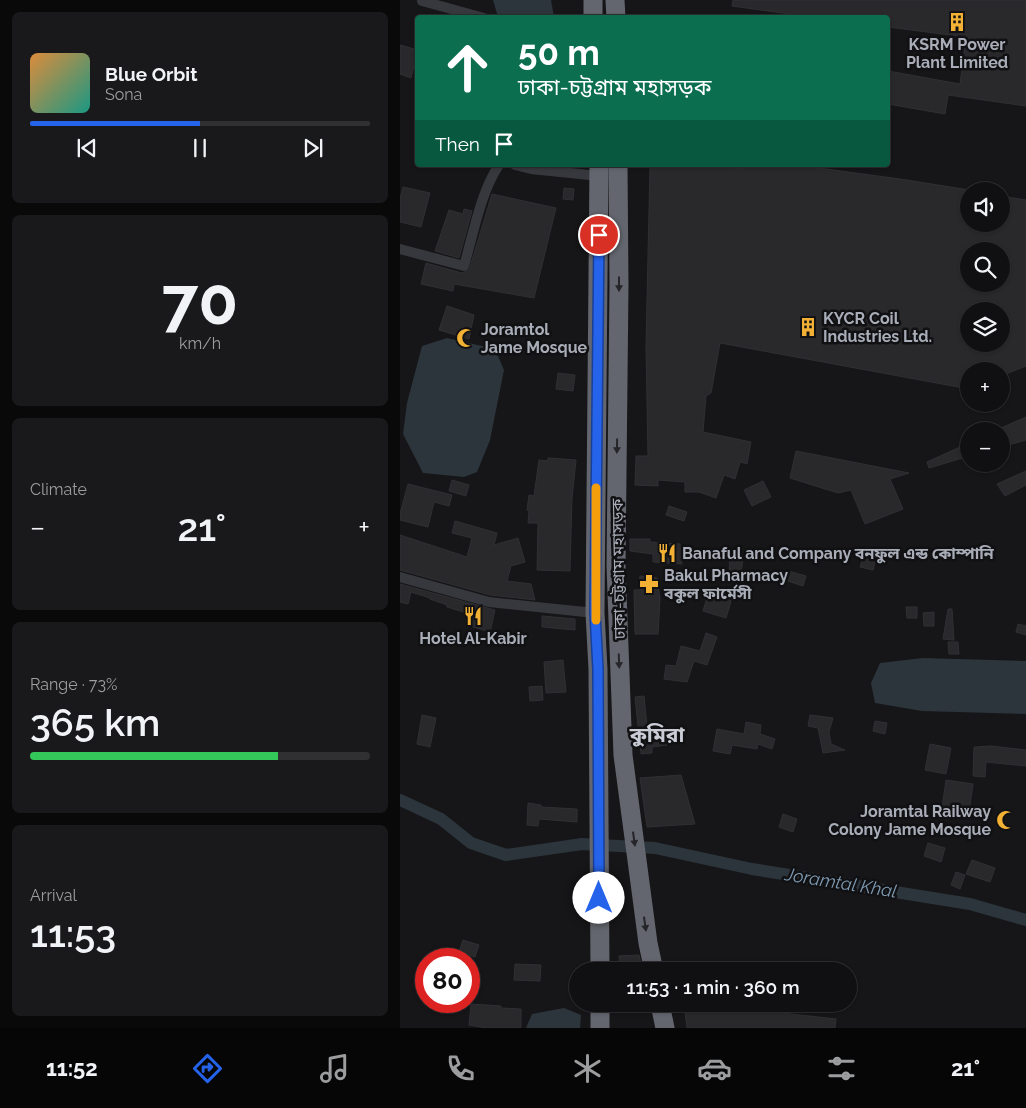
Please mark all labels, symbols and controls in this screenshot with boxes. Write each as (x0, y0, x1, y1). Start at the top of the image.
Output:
building icon: KSRM Power Plant Limited (946, 11, 968, 33)
text: 50 m (518, 32, 600, 73)
icon: ahead (435, 35, 500, 100)
place label: KSRM Power Plant Limited (906, 35, 1008, 72)
text: Blue Orbit (105, 63, 197, 85)
text: ঢাকা-চট্টগ্রাম মহাসড়ক (518, 74, 711, 100)
text: Sona (105, 85, 142, 104)
icon: arrive (490, 130, 518, 158)
text: Then (435, 133, 480, 155)
icon: previous (73, 134, 101, 162)
icon: pause (186, 134, 214, 162)
icon: next (299, 134, 327, 162)
map controls (960, 182, 1010, 472)
button: sound (960, 182, 1010, 232)
pin (578, 214, 620, 256)
icon: arrive (585, 221, 613, 249)
button: search (960, 242, 1010, 292)
text: 70 (162, 263, 238, 339)
one-way arrow (615, 276, 623, 292)
button: layers (960, 302, 1010, 352)
place label: KYCR Coil Industries Ltd. (823, 309, 932, 346)
building icon: KYCR Coil Industries Ltd. (797, 316, 819, 338)
place label: Joramtol Jame Mosque (481, 320, 588, 357)
mosque icon: Joramtol Jame Mosque (455, 327, 477, 349)
text: km/h (179, 334, 221, 353)
button: + (960, 362, 1010, 412)
button: − (960, 422, 1010, 472)
one-way arrow (613, 438, 621, 454)
text: Climate (30, 480, 87, 499)
street label: ঢাকা-চট্টগ্রাম মহাসড়ক (608, 497, 629, 640)
text: 21° (177, 505, 226, 550)
text: − (30, 511, 45, 544)
text: + (358, 511, 370, 544)
restaurant icon: Banaful and Company বনফুল এন্ড কোম্পানি (656, 542, 678, 564)
place label: Banaful and Company বনফুল এন্ড কোম্পানি (682, 544, 995, 564)
place label: Bakul Pharmacy বকুল ফার্মেসী (663, 566, 788, 604)
pharmacy icon: Bakul Pharmacy বকুল ফার্মেসী (638, 573, 660, 595)
restaurant icon: Hotel Al-Kabir (462, 605, 484, 627)
place label: Hotel Al-Kabir (419, 629, 527, 648)
one-way arrow (616, 653, 624, 669)
text: Range · 73% (30, 675, 117, 694)
text: 365 km (30, 700, 160, 745)
district label: কুমিরা (629, 722, 685, 747)
place label: Joramtal Railway Colony Jame Mosque (828, 802, 991, 839)
mosque icon: Joramtal Railway Colony Jame Mosque (995, 809, 1017, 831)
one-way arrow (630, 832, 638, 848)
water label: Joramtal Khal (783, 863, 899, 902)
position arrow (572, 871, 624, 923)
text: Arrival (30, 886, 77, 905)
text: 11:53 (30, 911, 116, 956)
one-way arrow (642, 916, 650, 932)
speed limit sign: 80 (415, 948, 480, 1013)
text: 11:53 · 1 min · 360 m (626, 976, 800, 998)
icon: directions (190, 1051, 225, 1086)
icon: music (317, 1051, 352, 1086)
icon: phone (443, 1051, 478, 1086)
icon: climate (570, 1051, 605, 1086)
icon: car (697, 1051, 732, 1086)
icon: filters (824, 1051, 859, 1086)
text: 11:52 (46, 1055, 98, 1081)
text: 21° (951, 1055, 980, 1081)

